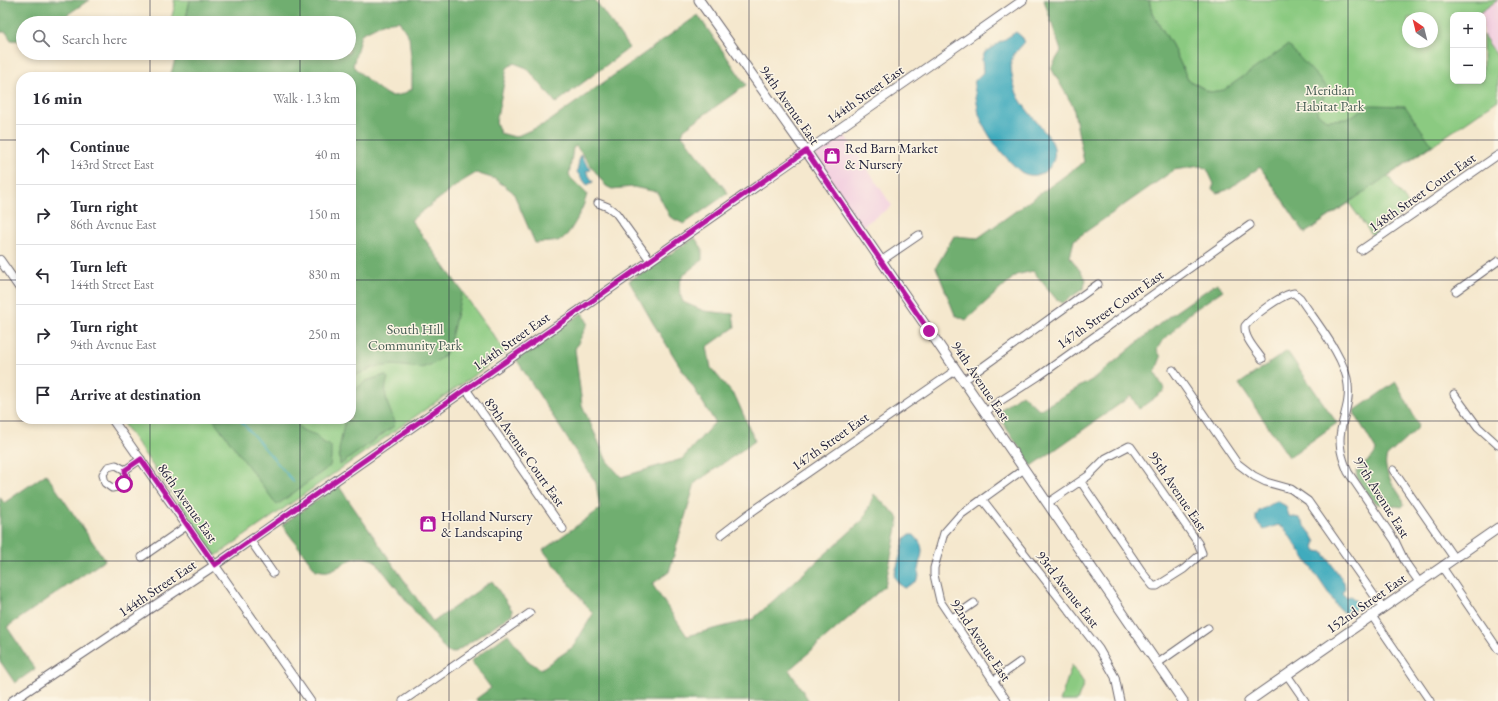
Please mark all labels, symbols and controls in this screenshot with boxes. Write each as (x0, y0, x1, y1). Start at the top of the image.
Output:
north arrow (1402, 12, 1438, 48)
map controls (1450, 12, 1486, 84)
button: + (1450, 12, 1486, 48)
search box (16, 16, 356, 60)
icon: search (30, 27, 52, 49)
text: Search here (62, 29, 127, 48)
button: − (1450, 48, 1486, 84)
street label: 144th Street East (823, 60, 908, 127)
street label: 94th Avenue East (756, 62, 824, 149)
park label: Meridian Habitat Park (1296, 81, 1365, 115)
text: 16 min (32, 87, 82, 109)
text: Walk · 1.3 km (273, 90, 340, 107)
text: Continue (70, 137, 130, 156)
place label: Red Barn Market & Nursery (845, 139, 938, 173)
icon: ahead (32, 144, 54, 166)
text: 40 m (315, 146, 340, 163)
shop icon: Red Barn Market & Nursery (822, 146, 842, 166)
street label: 148th Street Court East (1365, 148, 1479, 236)
text: 143rd Street East (70, 156, 154, 173)
text: Turn right (70, 197, 138, 216)
icon: right (32, 204, 54, 226)
text: 150 m (309, 206, 340, 223)
text: 86th Avenue East (70, 216, 156, 233)
text: Turn left (70, 257, 127, 276)
icon: left (32, 264, 54, 286)
street label: 147th Street Court East (1053, 265, 1167, 353)
text: 830 m (309, 266, 340, 283)
text: 144th Street East (70, 276, 154, 293)
street label: 144th Street East (469, 307, 554, 374)
text: Turn right (70, 317, 138, 336)
park label: South Hill Community Park (368, 320, 462, 354)
route end (920, 322, 938, 340)
icon: right (32, 324, 54, 346)
text: 250 m (309, 326, 340, 343)
text: 94th Avenue East (70, 336, 156, 353)
street label: 94th Avenue East (948, 337, 1015, 425)
icon: arrive (32, 384, 54, 406)
text: Arrive at destination (70, 385, 201, 404)
street label: 89th Avenue Court East (481, 394, 570, 510)
street label: 147th Street East (788, 407, 873, 474)
street label: 95th Avenue East (1145, 447, 1212, 535)
street label: 97th Avenue East (1350, 453, 1415, 542)
street label: 86th Avenue East (154, 460, 222, 547)
route start (115, 475, 133, 493)
place label: Holland Nursery & Landscaping (441, 507, 533, 541)
shop icon: Holland Nursery & Landscaping (418, 514, 438, 534)
street label: 93rd Avenue East (1032, 547, 1104, 632)
street label: 144th Street East (115, 555, 200, 621)
street label: 152nd Street East (1323, 569, 1410, 637)
street label: 92nd Avenue East (947, 595, 1016, 685)

